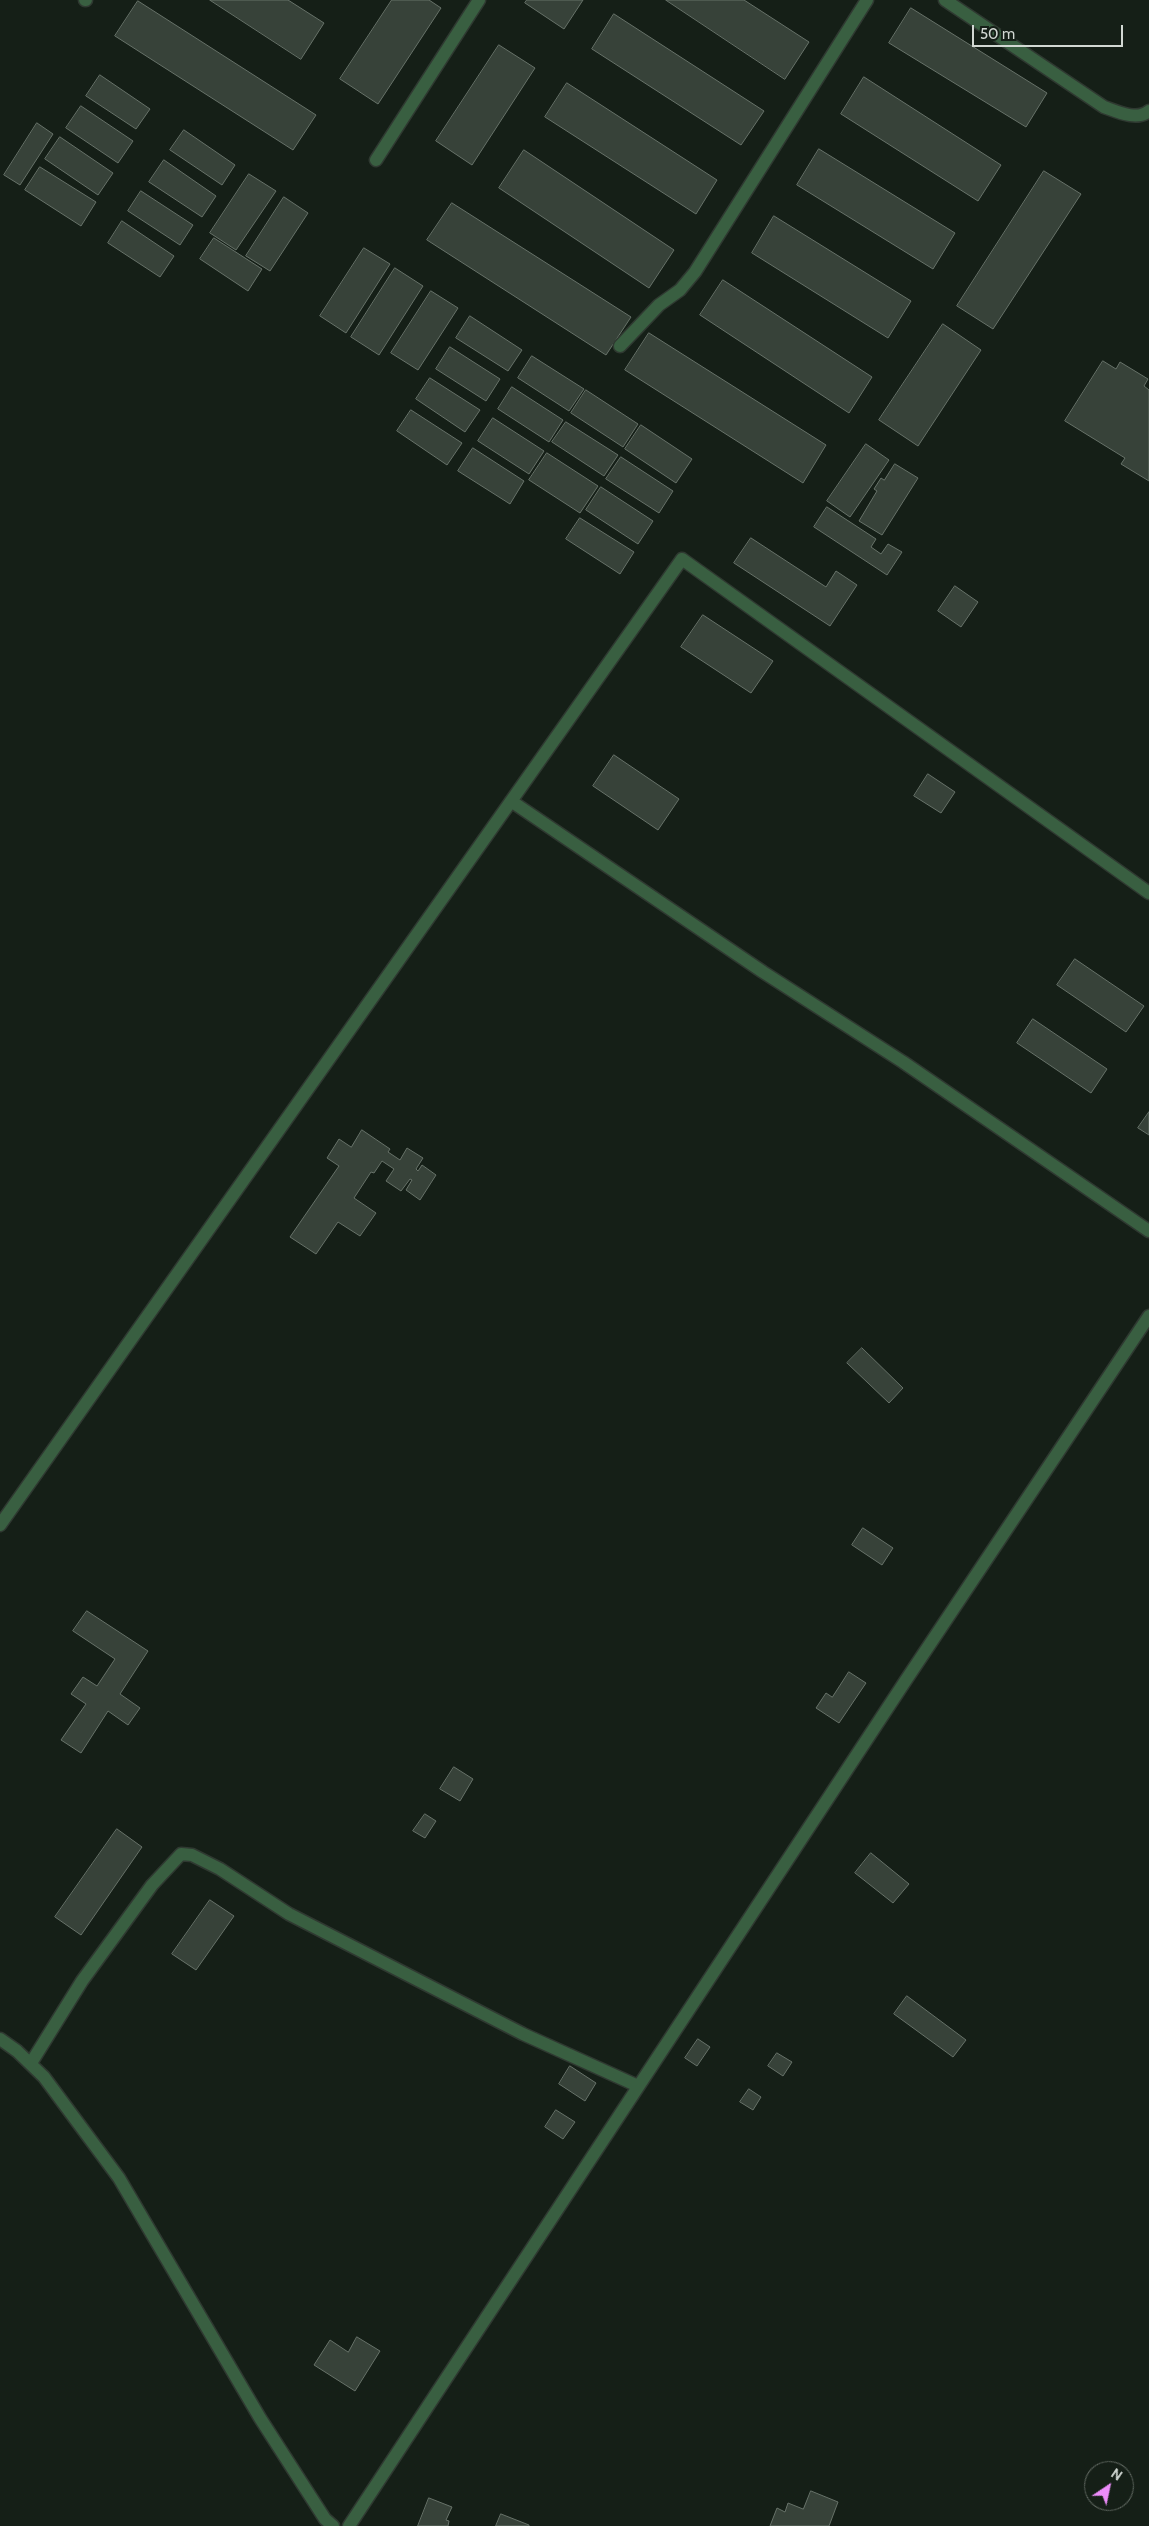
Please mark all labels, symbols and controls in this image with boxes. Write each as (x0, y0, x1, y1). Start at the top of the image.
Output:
scale bar (974, 15, 1125, 47)
text: 50 m (980, 25, 1015, 43)
north arrow (1084, 2461, 1134, 2511)
text: N (1108, 2464, 1126, 2485)

